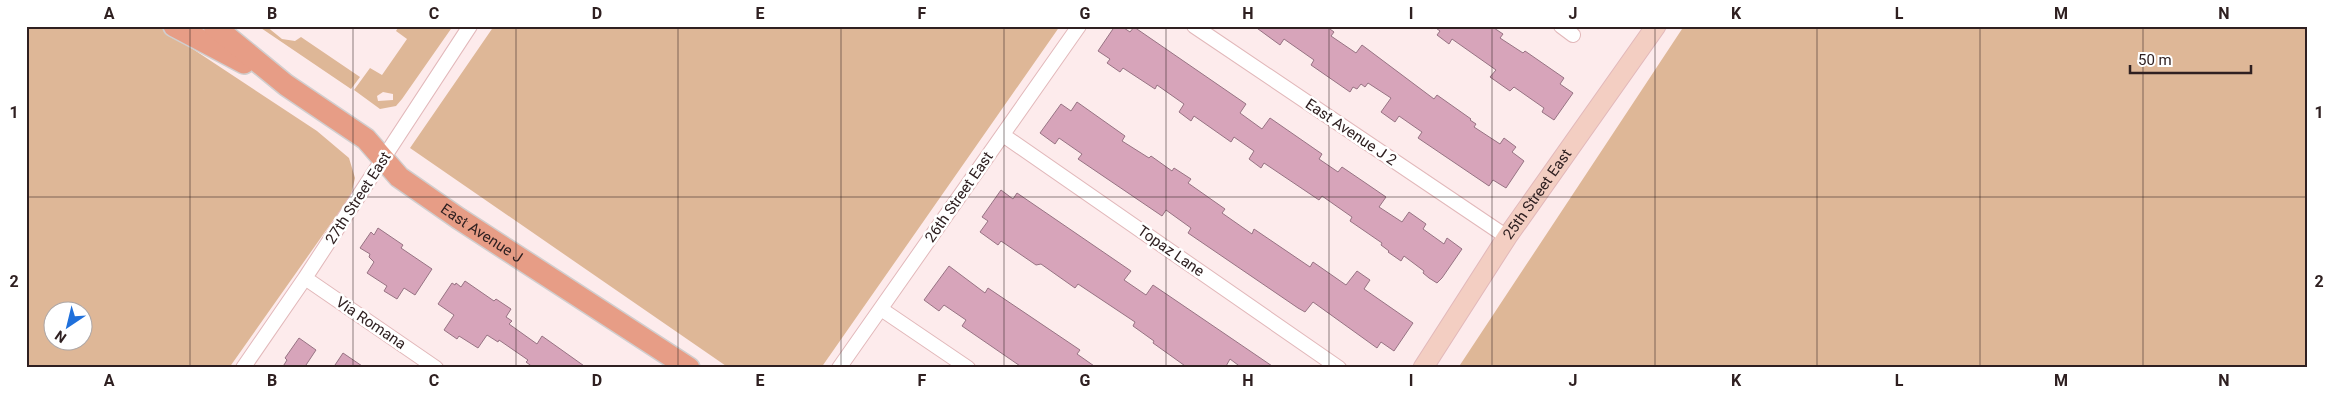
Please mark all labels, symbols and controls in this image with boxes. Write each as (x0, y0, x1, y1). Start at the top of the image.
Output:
text: A (104, 4, 115, 23)
text: B (267, 4, 277, 23)
text: C (429, 4, 439, 23)
text: D (592, 4, 602, 23)
text: E (756, 4, 765, 23)
text: F (918, 4, 927, 23)
text: G (1080, 4, 1091, 23)
text: H (1242, 4, 1254, 23)
text: I (1409, 4, 1413, 23)
text: J (1569, 4, 1577, 23)
text: K (1731, 4, 1742, 23)
text: L (1895, 4, 1904, 23)
text: M (2054, 4, 2068, 23)
text: N (2218, 4, 2230, 23)
scale bar (2130, 42, 2252, 74)
text: 50 m (2138, 51, 2172, 69)
street label: East Avenue J 2 (1302, 95, 1400, 169)
text: 1 (9, 103, 19, 122)
text: 1 (2314, 103, 2324, 122)
street label: 25th Street East (1499, 145, 1575, 243)
street label: 27th Street East (321, 148, 395, 248)
street label: 26th Street East (921, 148, 997, 246)
street label: East Avenue J (437, 200, 526, 267)
street label: Topaz Lane (1134, 222, 1208, 280)
text: 2 (9, 272, 19, 291)
text: 2 (2314, 272, 2324, 291)
street label: Via Romana (333, 293, 409, 353)
north arrow (42, 302, 92, 352)
text: N (52, 327, 69, 346)
text: A (104, 371, 115, 390)
text: B (267, 371, 277, 390)
text: C (429, 371, 439, 390)
text: D (592, 371, 602, 390)
text: E (756, 371, 765, 390)
text: F (918, 371, 927, 390)
text: G (1080, 371, 1091, 390)
text: H (1242, 371, 1254, 390)
text: I (1409, 371, 1413, 390)
text: J (1569, 371, 1577, 390)
text: K (1731, 371, 1742, 390)
text: L (1895, 371, 1904, 390)
text: M (2054, 371, 2068, 390)
text: N (2218, 371, 2230, 390)

